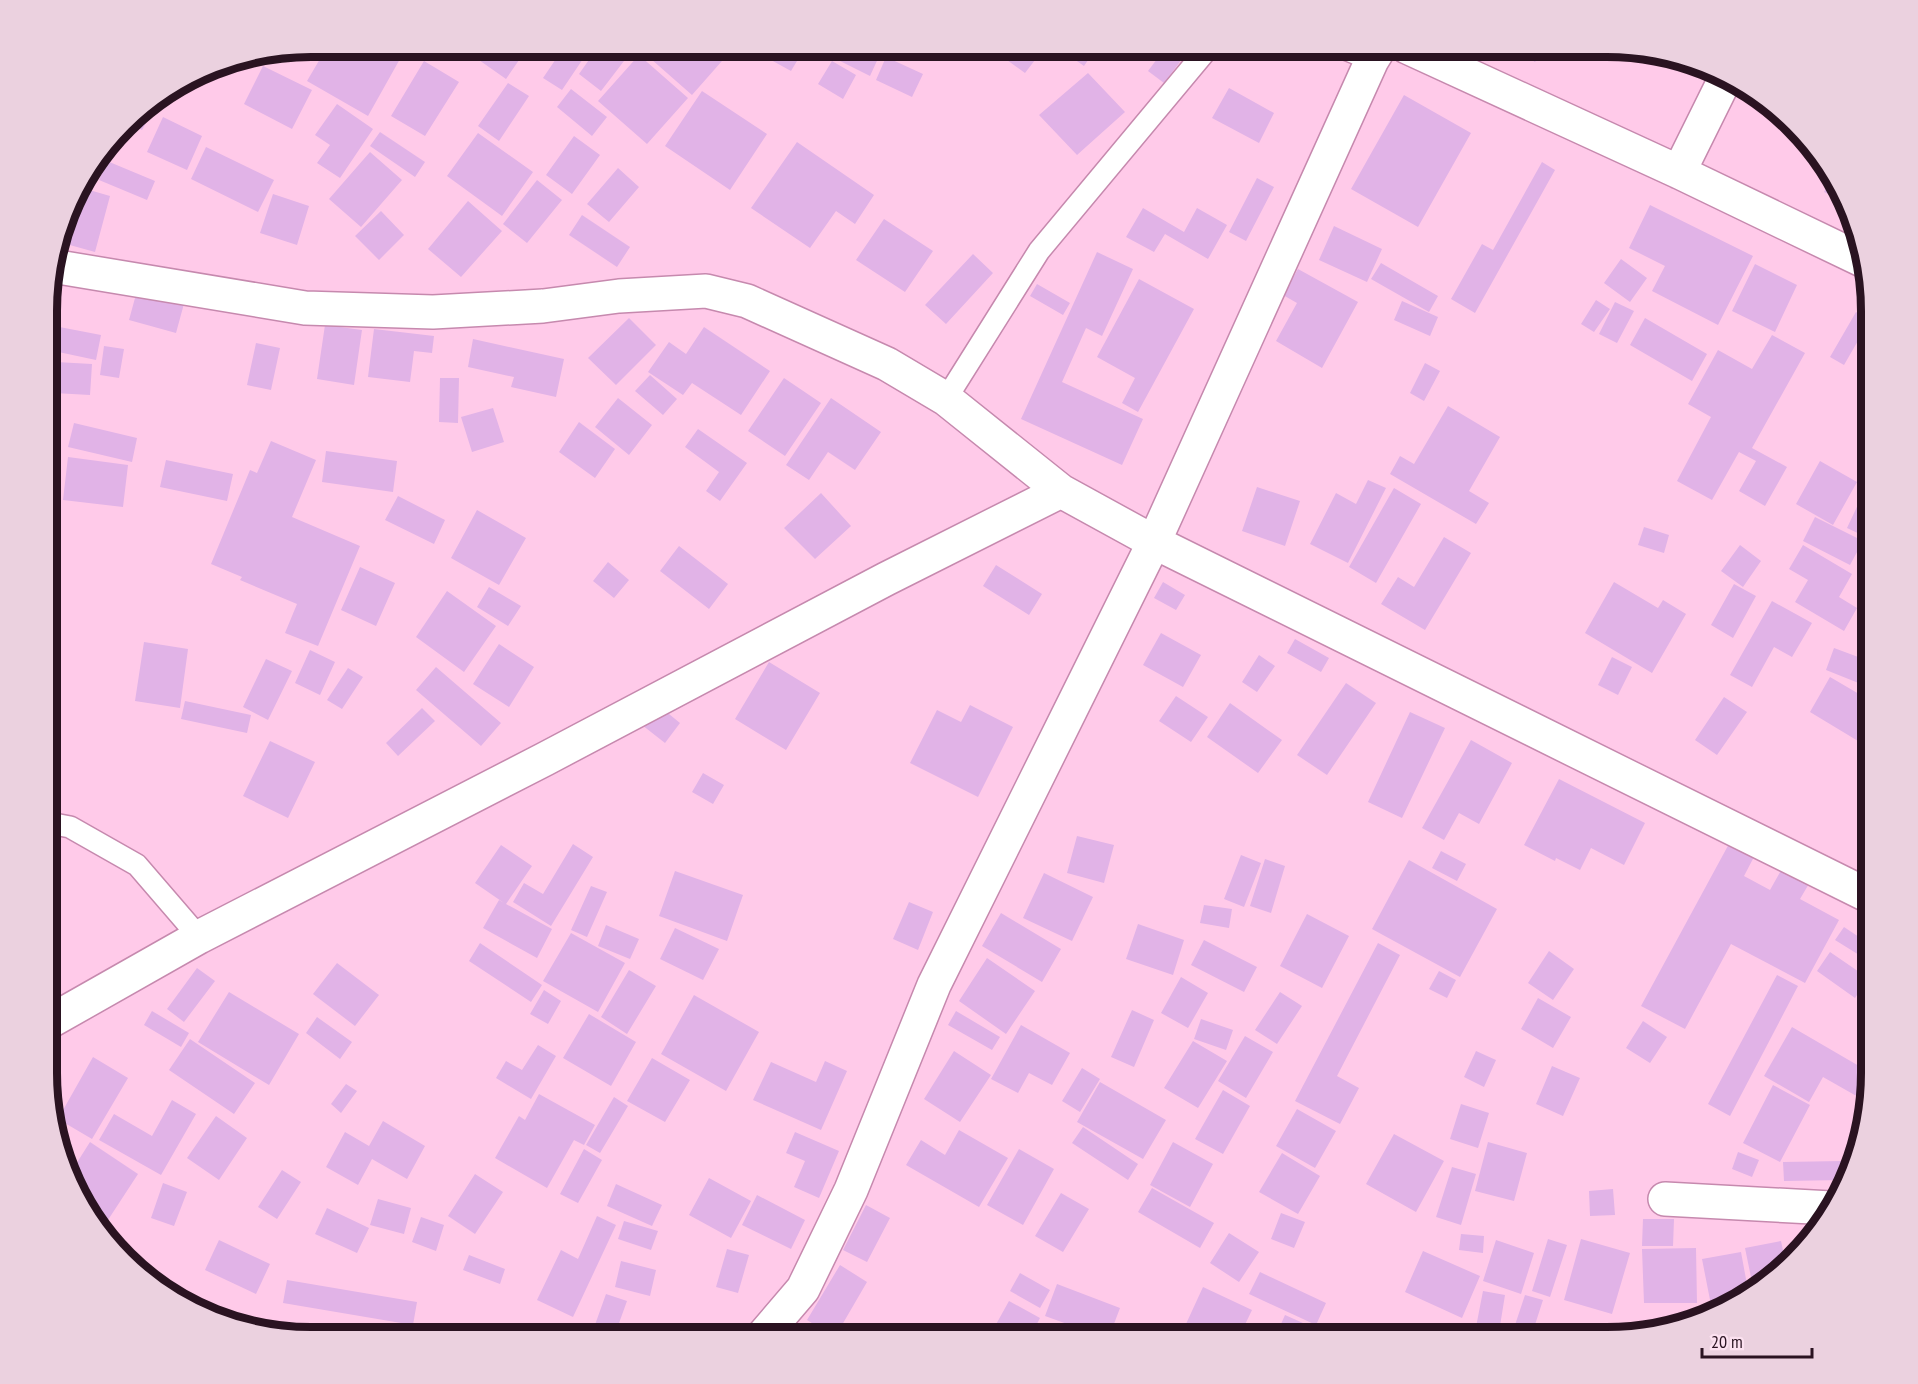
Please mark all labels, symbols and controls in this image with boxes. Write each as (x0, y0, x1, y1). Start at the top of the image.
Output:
scale bar (1702, 1321, 1812, 1359)
text: 20 m (1711, 1330, 1743, 1353)

